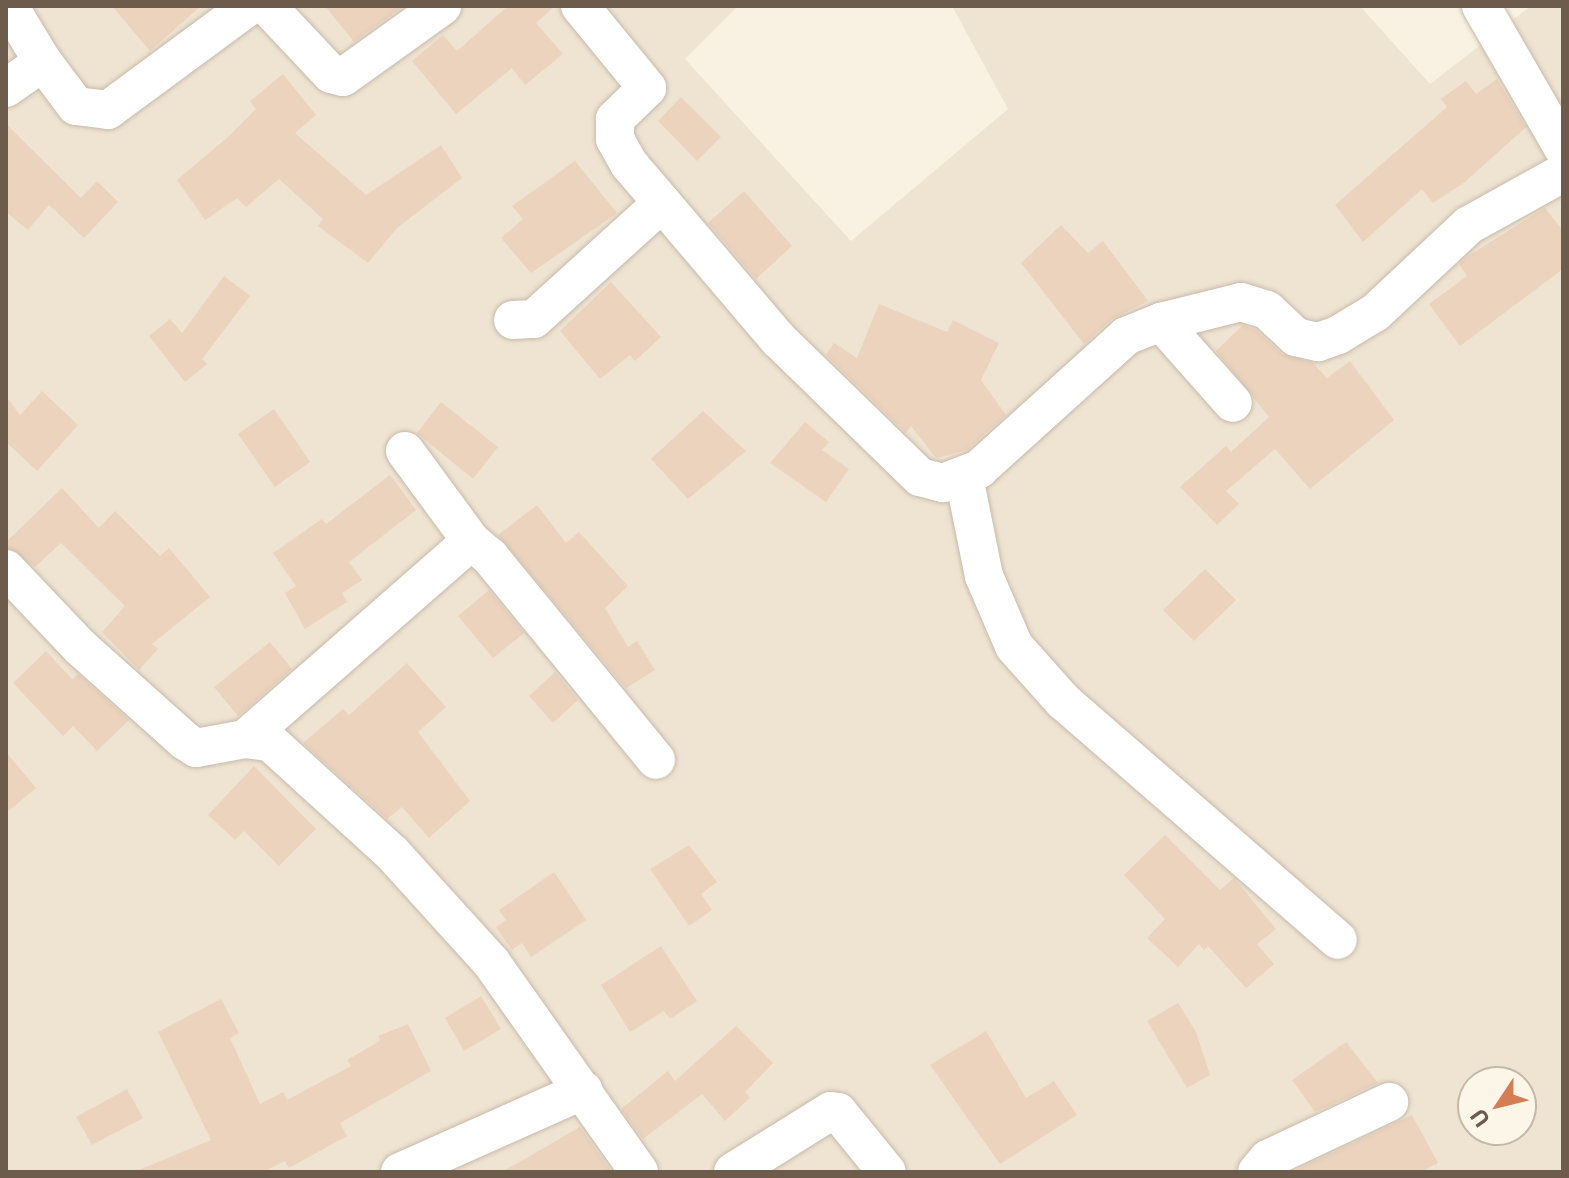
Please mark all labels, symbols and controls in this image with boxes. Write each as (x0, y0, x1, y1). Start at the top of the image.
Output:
north arrow (1457, 1066, 1537, 1146)
text: U (1462, 1103, 1496, 1134)

